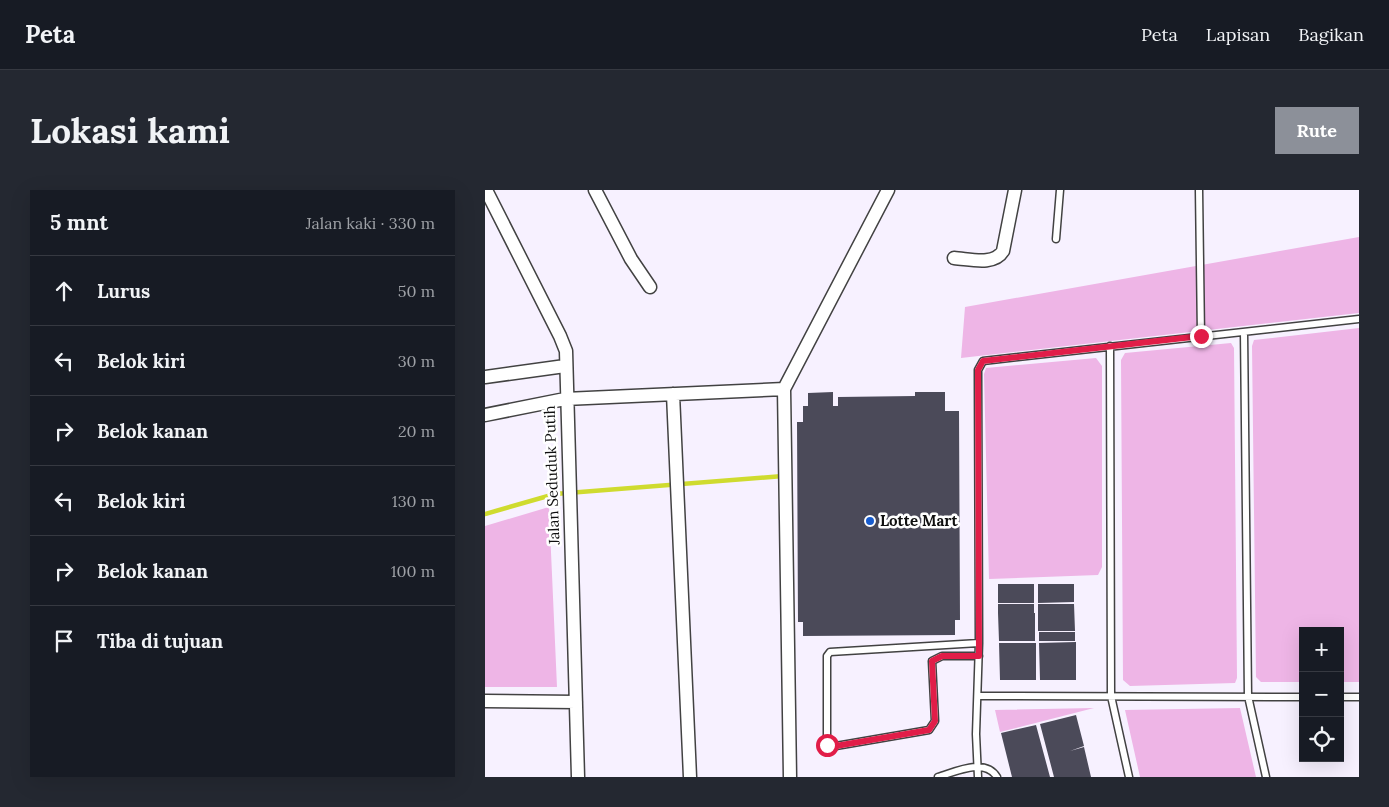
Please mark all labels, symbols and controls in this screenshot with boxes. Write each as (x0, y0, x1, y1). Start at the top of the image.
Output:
text: Peta (25, 19, 75, 50)
text: Peta (1141, 23, 1178, 46)
text: Lapisan (1206, 23, 1270, 46)
text: Bagikan (1298, 23, 1364, 46)
button: Rute (1275, 107, 1359, 154)
text: Lokasi kami (30, 108, 230, 153)
text: 5 mnt (50, 209, 108, 236)
text: Jalan kaki · 330 m (306, 213, 435, 233)
icon: ahead (50, 277, 78, 305)
text: Lurus (97, 279, 150, 303)
text: 50 m (398, 281, 435, 301)
route end (1190, 325, 1213, 348)
icon: left (50, 347, 78, 375)
text: Belok kiri (97, 349, 186, 373)
text: 30 m (398, 351, 435, 371)
street label: Jalan Seduduk Putih (540, 405, 563, 546)
icon: right (50, 417, 78, 445)
text: Belok kanan (97, 419, 208, 443)
text: 20 m (398, 421, 435, 441)
icon: left (50, 487, 78, 515)
text: Belok kiri (97, 489, 186, 513)
text: 130 m (392, 491, 435, 511)
place label: Lotte Mart (880, 511, 958, 530)
marker: Lotte Mart (864, 515, 876, 527)
icon: right (50, 557, 78, 585)
text: Belok kanan (97, 559, 208, 583)
text: 100 m (391, 561, 435, 581)
icon: arrive (50, 627, 78, 655)
map controls (1299, 627, 1344, 762)
button: + (1299, 627, 1344, 672)
text: Tiba di tujuan (97, 629, 223, 653)
button: − (1299, 672, 1344, 717)
button: locate (1299, 717, 1344, 762)
route start (816, 734, 839, 757)

